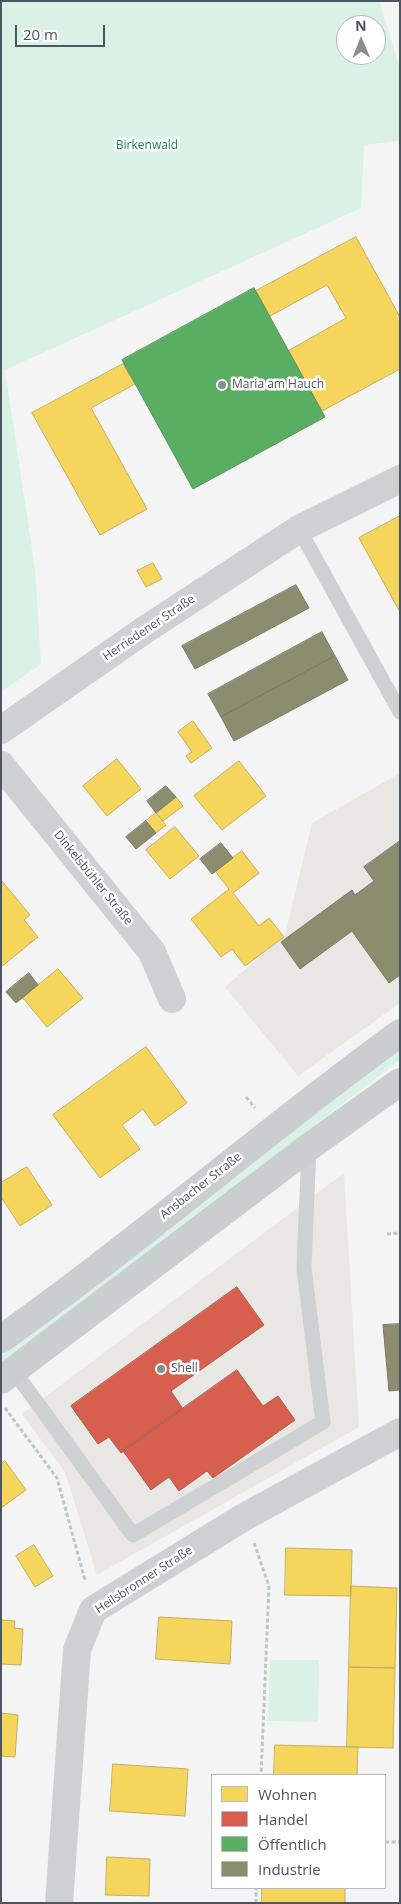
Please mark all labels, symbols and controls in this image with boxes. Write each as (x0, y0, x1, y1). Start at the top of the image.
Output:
scale bar (18, 15, 108, 47)
north arrow (336, 15, 386, 65)
text: N (355, 16, 367, 35)
text: 20 m (23, 24, 58, 44)
park label: Birkenwald (116, 139, 178, 153)
place label: Maria am Hauch (232, 378, 324, 392)
marker: Maria am Hauch (216, 379, 228, 391)
street label: Herriedener Straße (100, 592, 198, 664)
street label: Dinkelsbühler Straße (50, 828, 136, 928)
street label: Ansbacher Straße (157, 1150, 245, 1222)
place label: Shell (171, 1362, 198, 1376)
marker: Shell (155, 1363, 167, 1375)
street label: Heilsbronner Straße (93, 1543, 195, 1617)
legend (211, 1774, 386, 1889)
text: Wohnen (258, 1784, 317, 1804)
text: Handel (258, 1809, 308, 1829)
text: Öffentlich (258, 1834, 327, 1854)
text: Industrie (258, 1859, 321, 1879)

